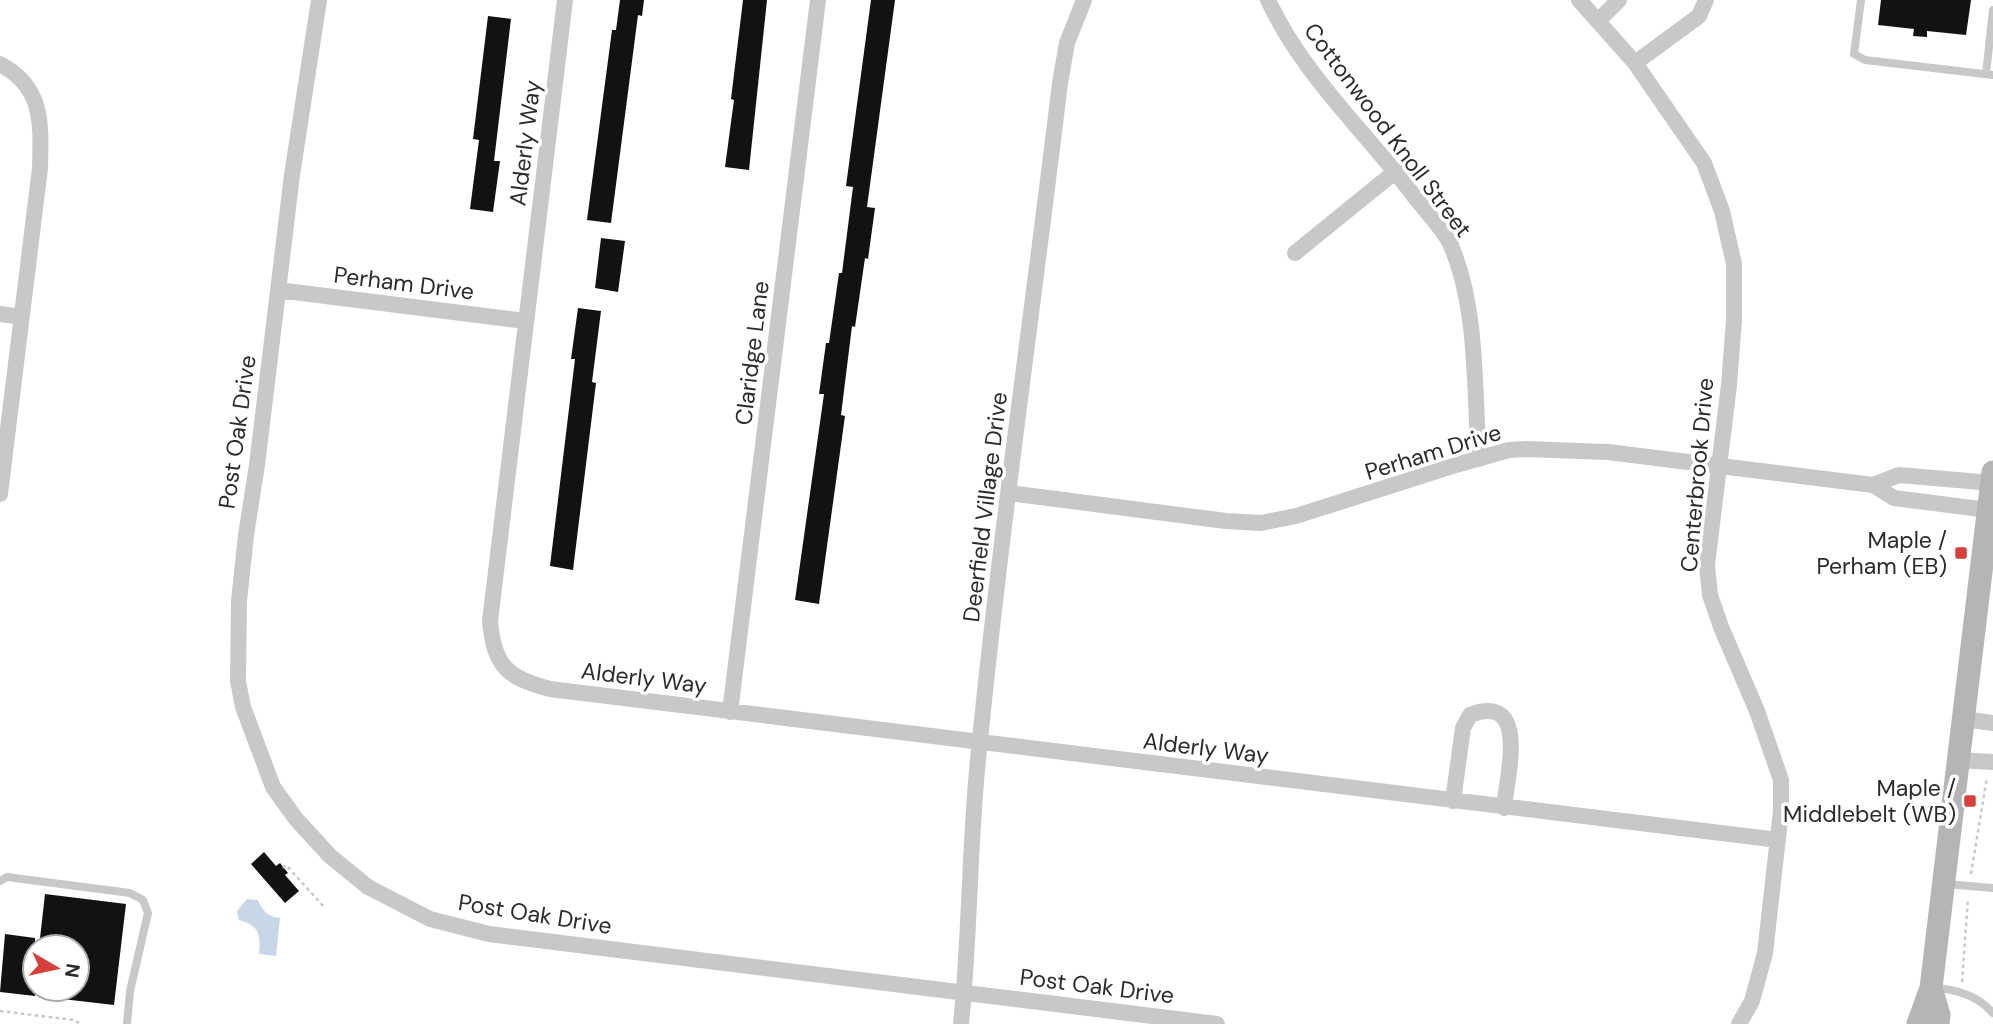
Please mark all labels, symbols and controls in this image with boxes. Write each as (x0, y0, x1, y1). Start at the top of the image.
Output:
street label: Cottonwood Knoll Street (1297, 17, 1479, 243)
street label: Alderly Way (502, 78, 548, 208)
street label: Perham Drive (332, 260, 476, 306)
street label: Claridge Lane (728, 279, 776, 427)
street label: Post Oak Drive (211, 353, 263, 511)
street label: Centerbrook Drive (1674, 377, 1720, 573)
street label: Deerfield Village Drive (956, 390, 1014, 624)
street label: Perham Drive (1361, 417, 1505, 487)
place label: Maple / Perham (EB) (1816, 525, 1947, 581)
marker: Maple / Perham (EB) (1953, 545, 1969, 561)
street label: Alderly Way (579, 655, 709, 701)
street label: Alderly Way (1141, 725, 1271, 771)
place label: Maple / Middlebelt (WB) (1783, 773, 1956, 829)
marker: Maple / Middlebelt (WB) (1962, 793, 1978, 809)
street label: Post Oak Drive (456, 887, 614, 941)
north arrow (21, 933, 91, 1003)
text: N (59, 962, 86, 979)
street label: Post Oak Drive (1018, 962, 1176, 1010)

